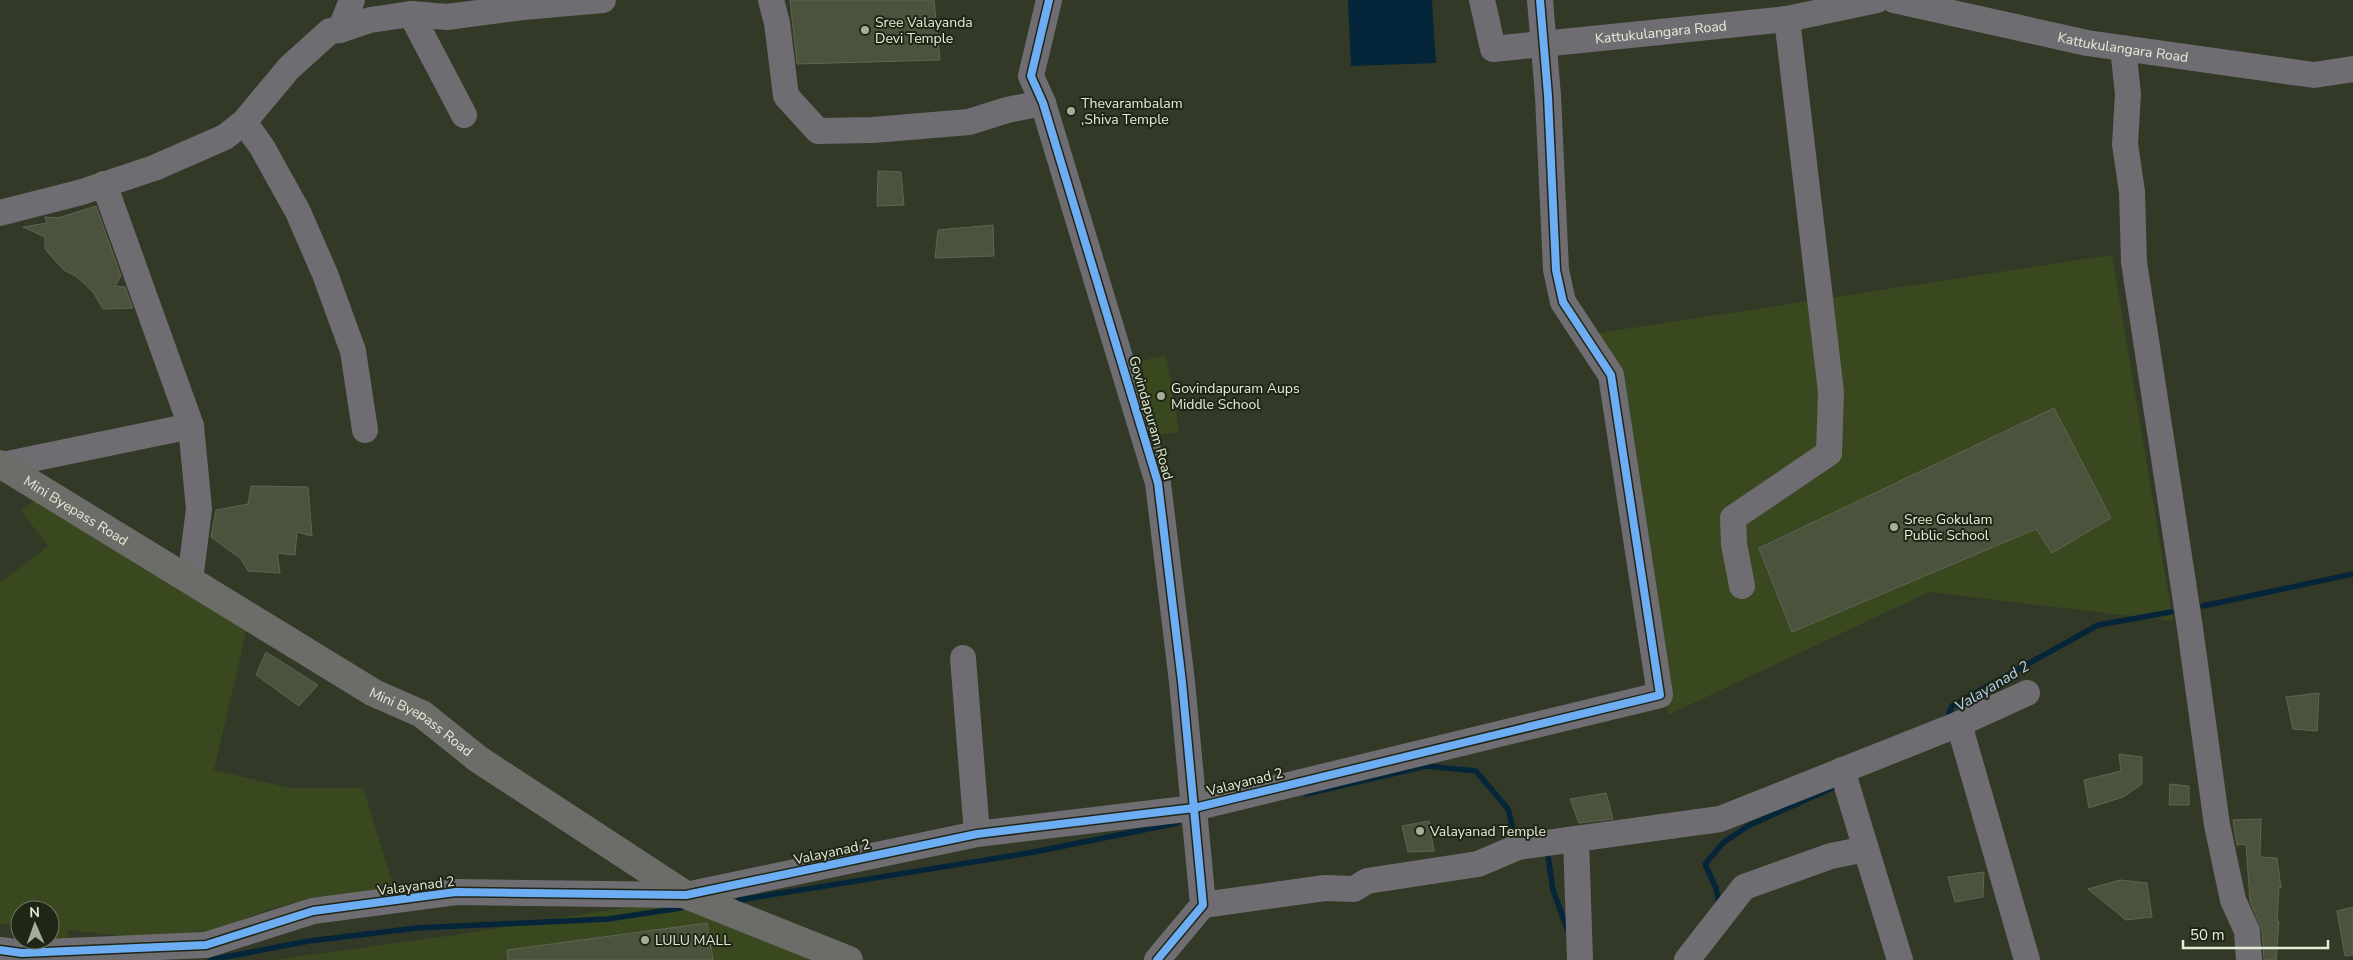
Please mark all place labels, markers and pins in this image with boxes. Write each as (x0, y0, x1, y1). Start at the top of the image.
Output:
place label: Sree Valayanda Devi Temple (875, 13, 973, 48)
marker: Sree Valayanda Devi Temple (859, 24, 871, 36)
place label: Thevarambalam ,Shiva Temple (1081, 94, 1183, 129)
marker: Thevarambalam ,Shiva Temple (1065, 105, 1077, 117)
place label: Govindapuram Aups Middle School (1171, 379, 1300, 414)
marker: Govindapuram Aups Middle School (1155, 390, 1167, 402)
place label: Sree Gokulam Public School (1904, 510, 1992, 545)
marker: Sree Gokulam Public School (1888, 521, 1900, 533)
place label: Valayanad Temple (1429, 822, 1546, 841)
marker: Valayanad Temple (1414, 825, 1426, 837)
place label: LULU MALL (655, 931, 731, 950)
marker: LULU MALL (639, 934, 651, 946)

